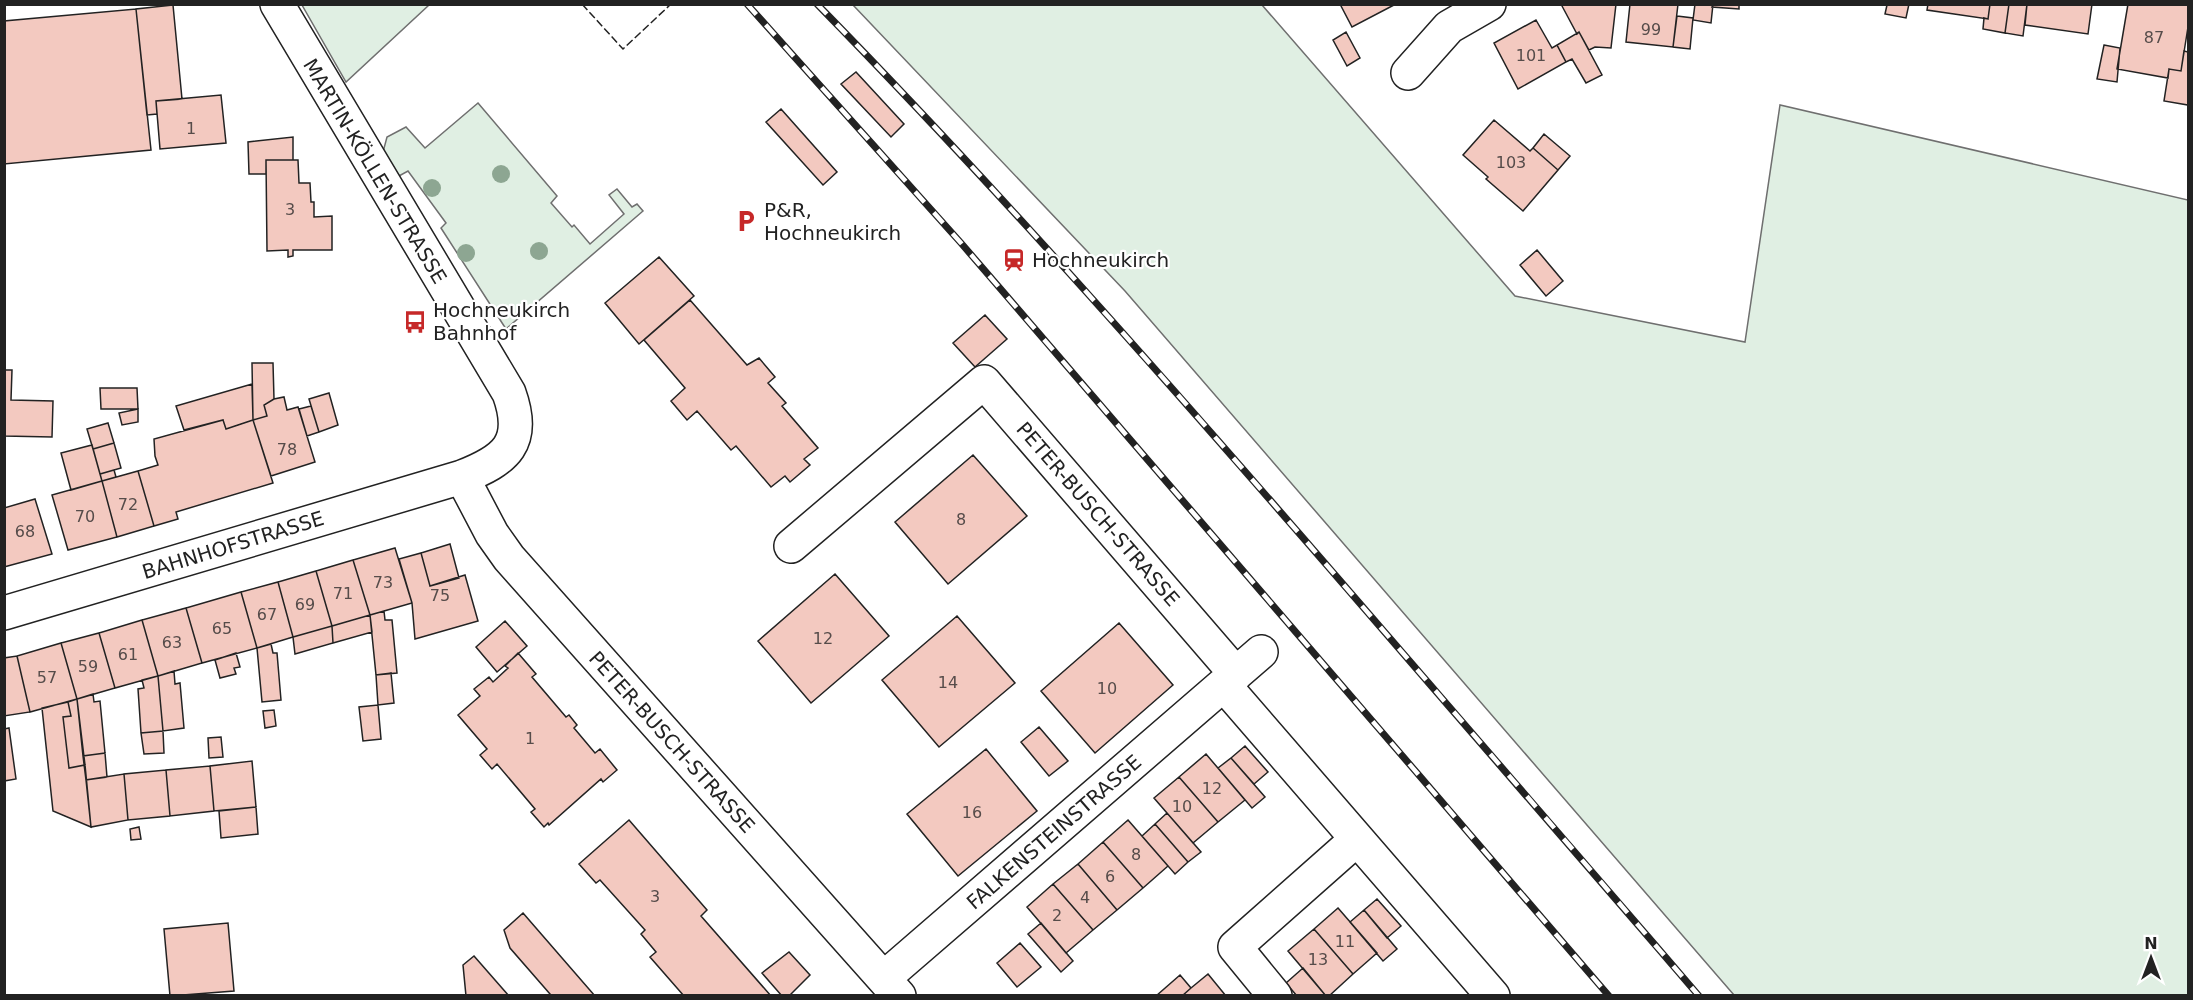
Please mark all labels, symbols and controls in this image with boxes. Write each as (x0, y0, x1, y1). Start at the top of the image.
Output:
house number: 99 (1641, 20, 1661, 39)
house number: 87 (2144, 28, 2164, 47)
house number: 101 (1516, 46, 1546, 65)
street label: MARTIN-KÖLLEN-STRASSE (298, 54, 452, 288)
house number: 1 (186, 119, 196, 138)
house number: 103 (1496, 153, 1526, 172)
place label: P&R, Hochneukirch (764, 198, 901, 245)
house number: 3 (285, 200, 295, 219)
parking icon: P&R, Hochneukirch (733, 208, 759, 234)
station icon: Hochneukirch (1001, 247, 1027, 273)
place label: Hochneukirch (1032, 248, 1169, 272)
place label: Hochneukirch Bahnhof (433, 298, 570, 345)
bus stop icon: Hochneukirch Bahnhof (402, 309, 428, 335)
street label: PETER-BUSCH-STRASSE (1011, 417, 1185, 611)
house number: 78 (277, 440, 297, 459)
house number: 72 (118, 495, 138, 514)
street label: BAHNHOFSTRASSE (139, 506, 327, 584)
house number: 70 (75, 507, 95, 526)
house number: 8 (956, 510, 966, 529)
house number: 68 (15, 522, 35, 541)
house number: 73 (373, 573, 393, 592)
house number: 71 (333, 584, 353, 603)
house number: 75 (430, 586, 450, 605)
house number: 69 (295, 595, 315, 614)
house number: 67 (257, 605, 277, 624)
house number: 65 (212, 619, 232, 638)
house number: 12 (813, 629, 833, 648)
house number: 63 (162, 633, 182, 652)
house number: 61 (118, 645, 138, 664)
street label: PETER-BUSCH-STRASSE (584, 646, 760, 838)
house number: 59 (78, 657, 98, 676)
house number: 57 (37, 668, 57, 687)
house number: 14 (938, 673, 958, 692)
house number: 10 (1097, 679, 1117, 698)
house number: 1 (525, 729, 535, 748)
street label: FALKENSTEINSTRASSE (962, 750, 1146, 914)
house number: 12 (1202, 779, 1222, 798)
house number: 10 (1172, 797, 1192, 816)
house number: 16 (962, 803, 982, 822)
house number: 8 (1131, 845, 1141, 864)
house number: 6 (1105, 867, 1115, 886)
house number: 3 (650, 887, 660, 906)
house number: 4 (1080, 888, 1090, 907)
house number: 2 (1052, 906, 1062, 925)
north arrow (2121, 928, 2181, 988)
house number: 11 (1335, 932, 1355, 951)
text: N (2144, 934, 2158, 953)
house number: 13 (1308, 950, 1328, 969)

